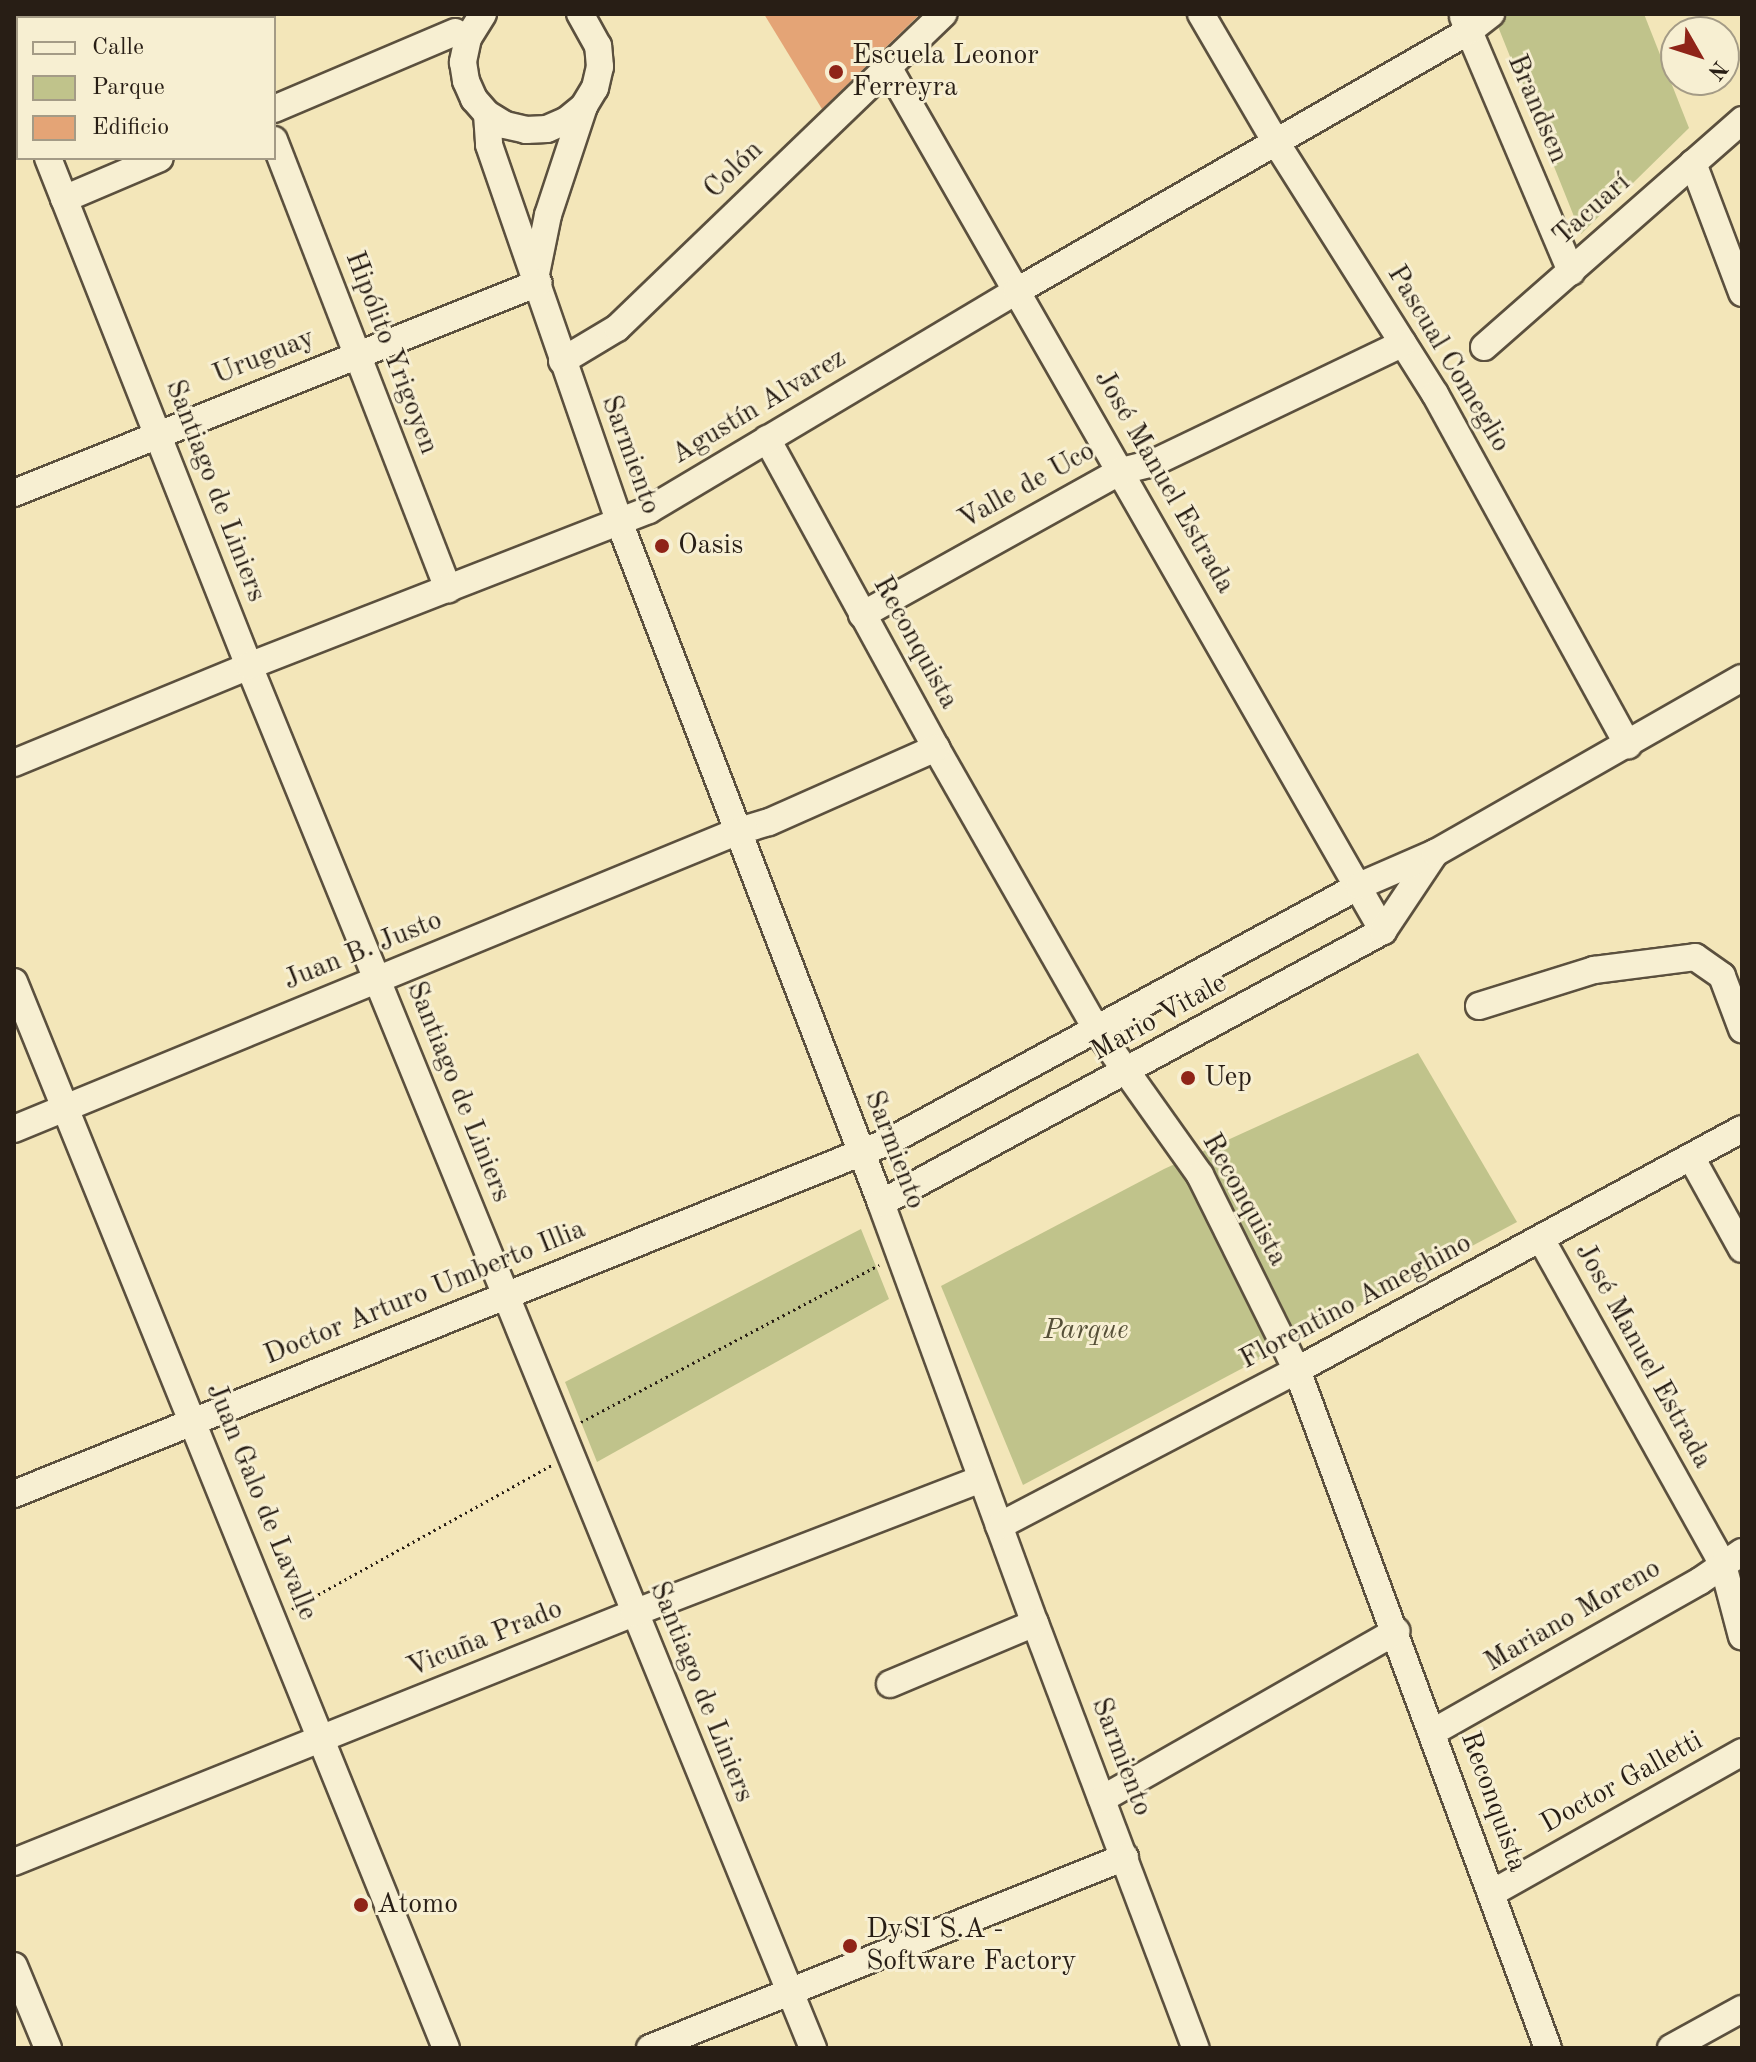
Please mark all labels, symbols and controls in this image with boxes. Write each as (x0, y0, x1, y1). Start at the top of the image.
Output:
legend (16, 16, 276, 160)
north arrow (1660, 16, 1740, 96)
text: Calle (92, 36, 144, 60)
place label: Escuela Leonor Ferreyra (852, 39, 1039, 105)
street label: Brandsen (1499, 50, 1575, 168)
text: N (1703, 56, 1731, 83)
marker: Escuela Leonor Ferreyra (827, 63, 845, 81)
text: Parque (92, 76, 165, 100)
text: Edificio (92, 116, 169, 140)
street label: Colón (697, 134, 771, 206)
street label: Tacuarí (1546, 167, 1638, 253)
street label: Hipólito Yrigoyen (337, 247, 445, 459)
street label: Pascual Comeglio (1379, 259, 1517, 459)
street label: Uruguay (208, 321, 320, 393)
street label: Agustín Alvarez (666, 342, 852, 472)
street label: José Manuel Estrada (1086, 364, 1242, 600)
street label: Santiago de Liniers (157, 375, 273, 607)
street label: Sarmiento (593, 391, 667, 519)
street label: Valle de Uco (953, 435, 1101, 537)
place label: Oasis (678, 529, 743, 563)
marker: Oasis (653, 537, 671, 555)
street label: Reconquista (865, 571, 965, 715)
street label: Juan B. Justo (279, 904, 447, 998)
street label: Mario Vitale (1085, 967, 1233, 1069)
street label: Santiago de Liniers (398, 977, 518, 1207)
place label: Uep (1204, 1061, 1252, 1095)
marker: Uep (1179, 1069, 1197, 1087)
street label: Sarmiento (856, 1086, 932, 1214)
street label: Reconquista (1194, 1128, 1294, 1272)
street label: Doctor Arturo Umberto Illia (259, 1213, 591, 1373)
street label: Florentino Ameghino (1234, 1227, 1478, 1377)
street label: José Manuel Estrada (1567, 1237, 1719, 1475)
park label: Parque (1043, 1314, 1129, 1348)
street label: Juan Galo de Lavalle (198, 1378, 324, 1626)
street label: Mariano Moreno (1479, 1552, 1667, 1680)
street label: Santiago de Liniers (641, 1577, 761, 1807)
street label: Vicuña Prado (402, 1593, 568, 1685)
street label: Sarmiento (1083, 1693, 1159, 1821)
street label: Doctor Galletti (1535, 1725, 1709, 1841)
street label: Reconquista (1452, 1727, 1534, 1877)
place label: Atomo (377, 1888, 458, 1922)
marker: Atomo (352, 1896, 370, 1914)
place label: DySI S.A - Software Factory (866, 1913, 1076, 1979)
marker: DySI S.A - Software Factory (841, 1937, 859, 1955)

